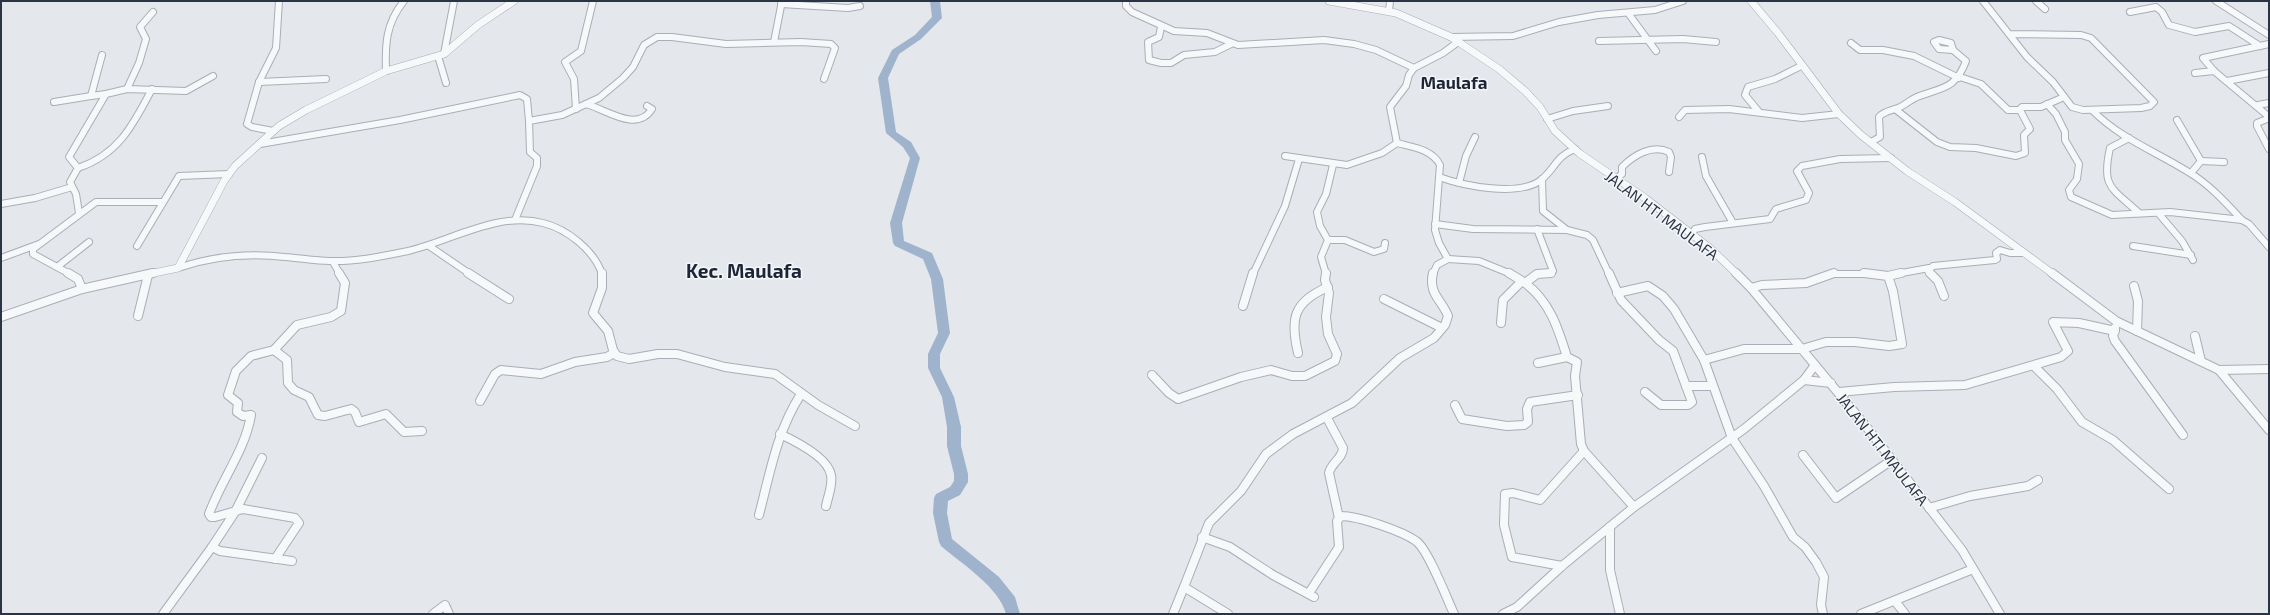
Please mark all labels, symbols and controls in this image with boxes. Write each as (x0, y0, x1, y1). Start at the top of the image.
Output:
district label: Maulafa (1420, 72, 1488, 92)
street label: JALAN HTI MAULAFA (1602, 166, 1723, 264)
district label: Kec. Maulafa (686, 259, 802, 282)
street label: JALAN HTI MAULAFA (1834, 389, 1933, 509)

